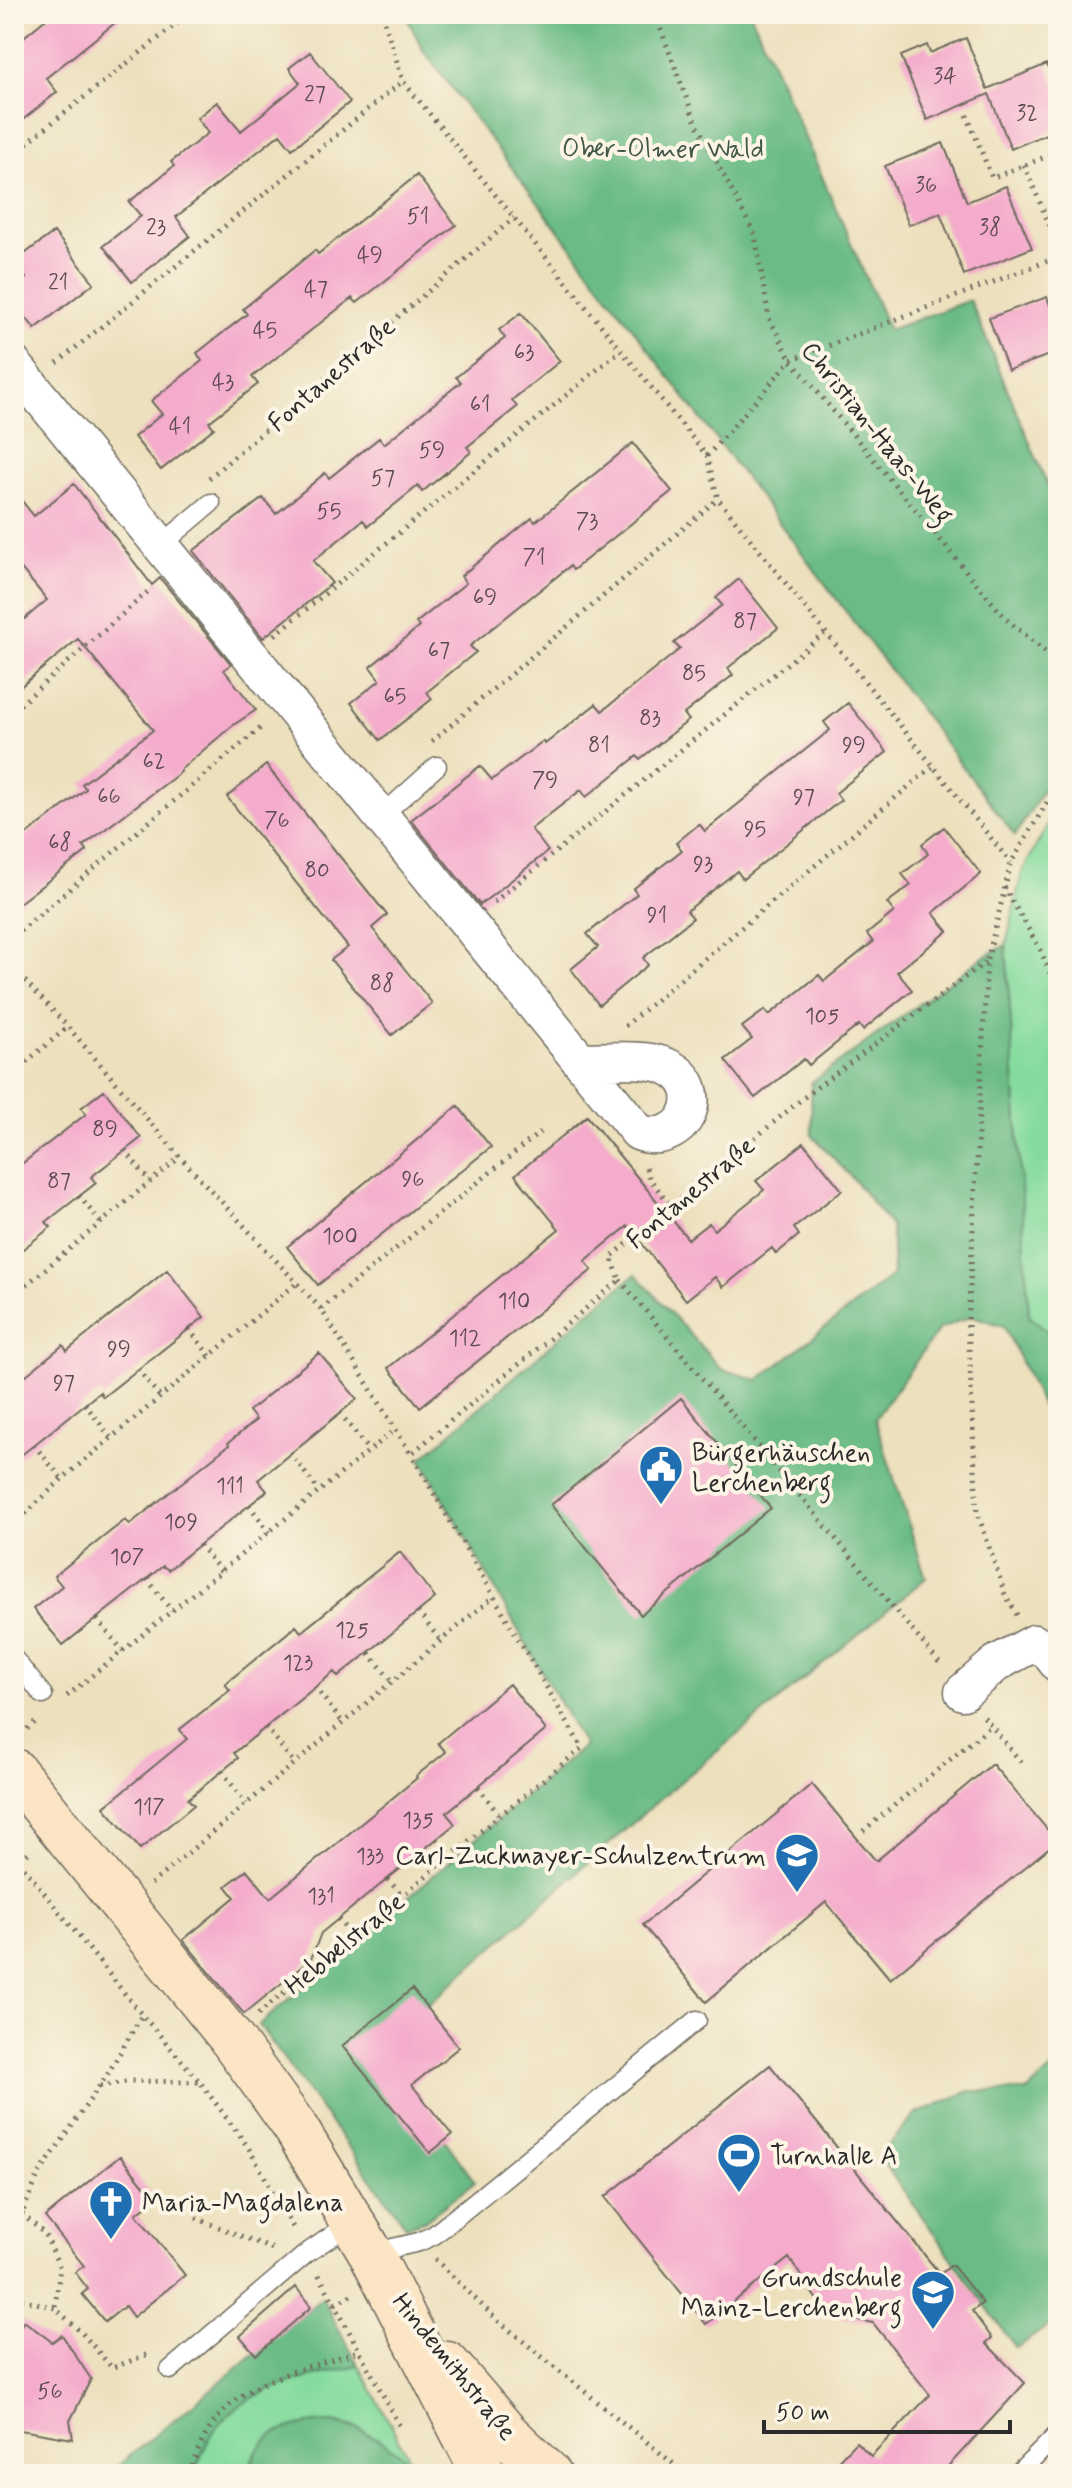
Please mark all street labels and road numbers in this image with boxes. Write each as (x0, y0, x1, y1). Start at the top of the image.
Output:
street label: Fontanestraße (261, 311, 403, 440)
street label: Christian-Haas-Weg (790, 335, 960, 533)
street label: Fontanestraße (620, 1130, 763, 1257)
street label: Hebbelstraße (278, 1885, 413, 2004)
street label: Hindemithstraße (383, 2286, 524, 2448)

